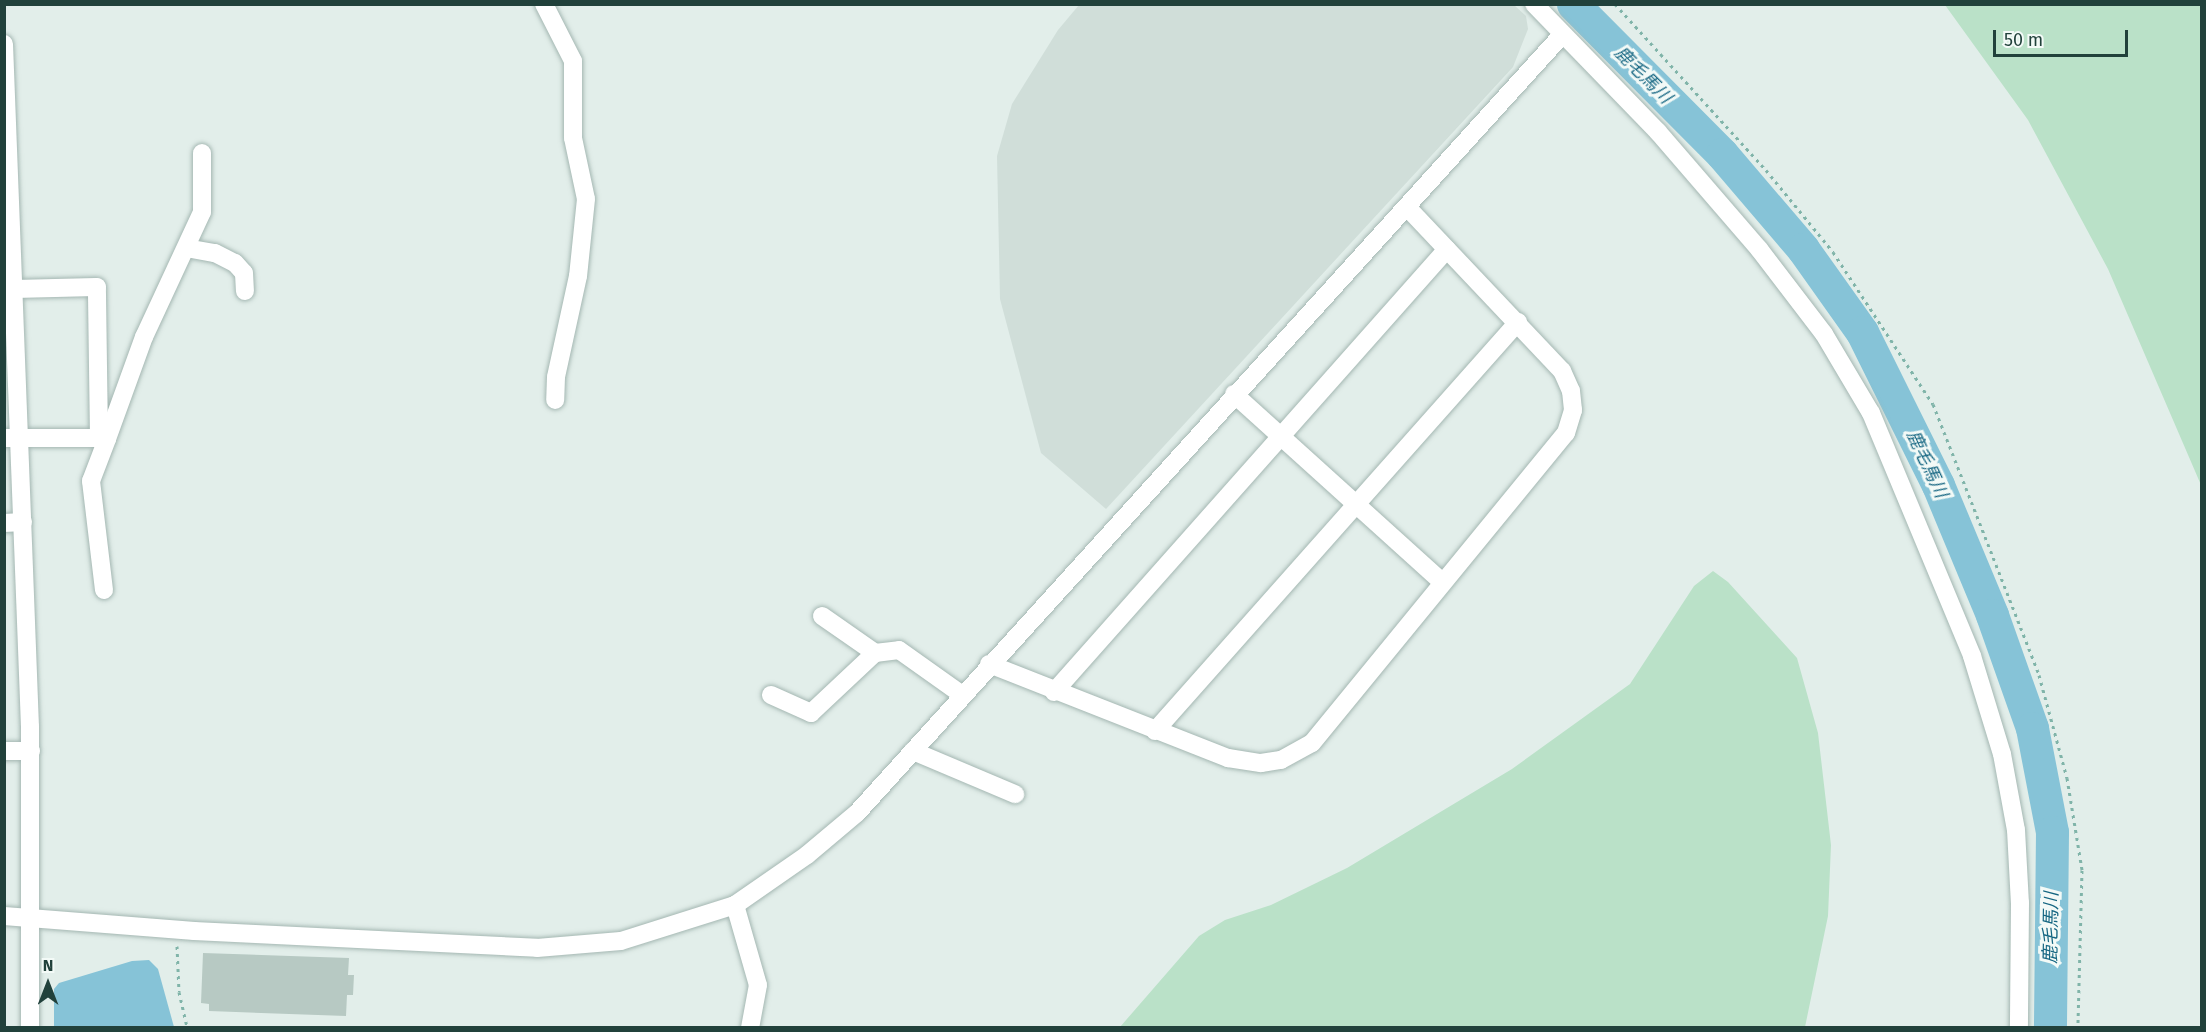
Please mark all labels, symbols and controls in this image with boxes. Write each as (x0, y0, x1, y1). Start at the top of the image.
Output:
scale bar (1996, 18, 2131, 56)
text: 50 m (2004, 29, 2043, 51)
water label: 鹿毛馬川 (1610, 42, 1676, 108)
water label: 鹿毛馬川 (1902, 427, 1952, 501)
water label: 鹿毛馬川 (2040, 892, 2062, 964)
north arrow (18, 954, 78, 1014)
text: N (43, 956, 53, 975)

